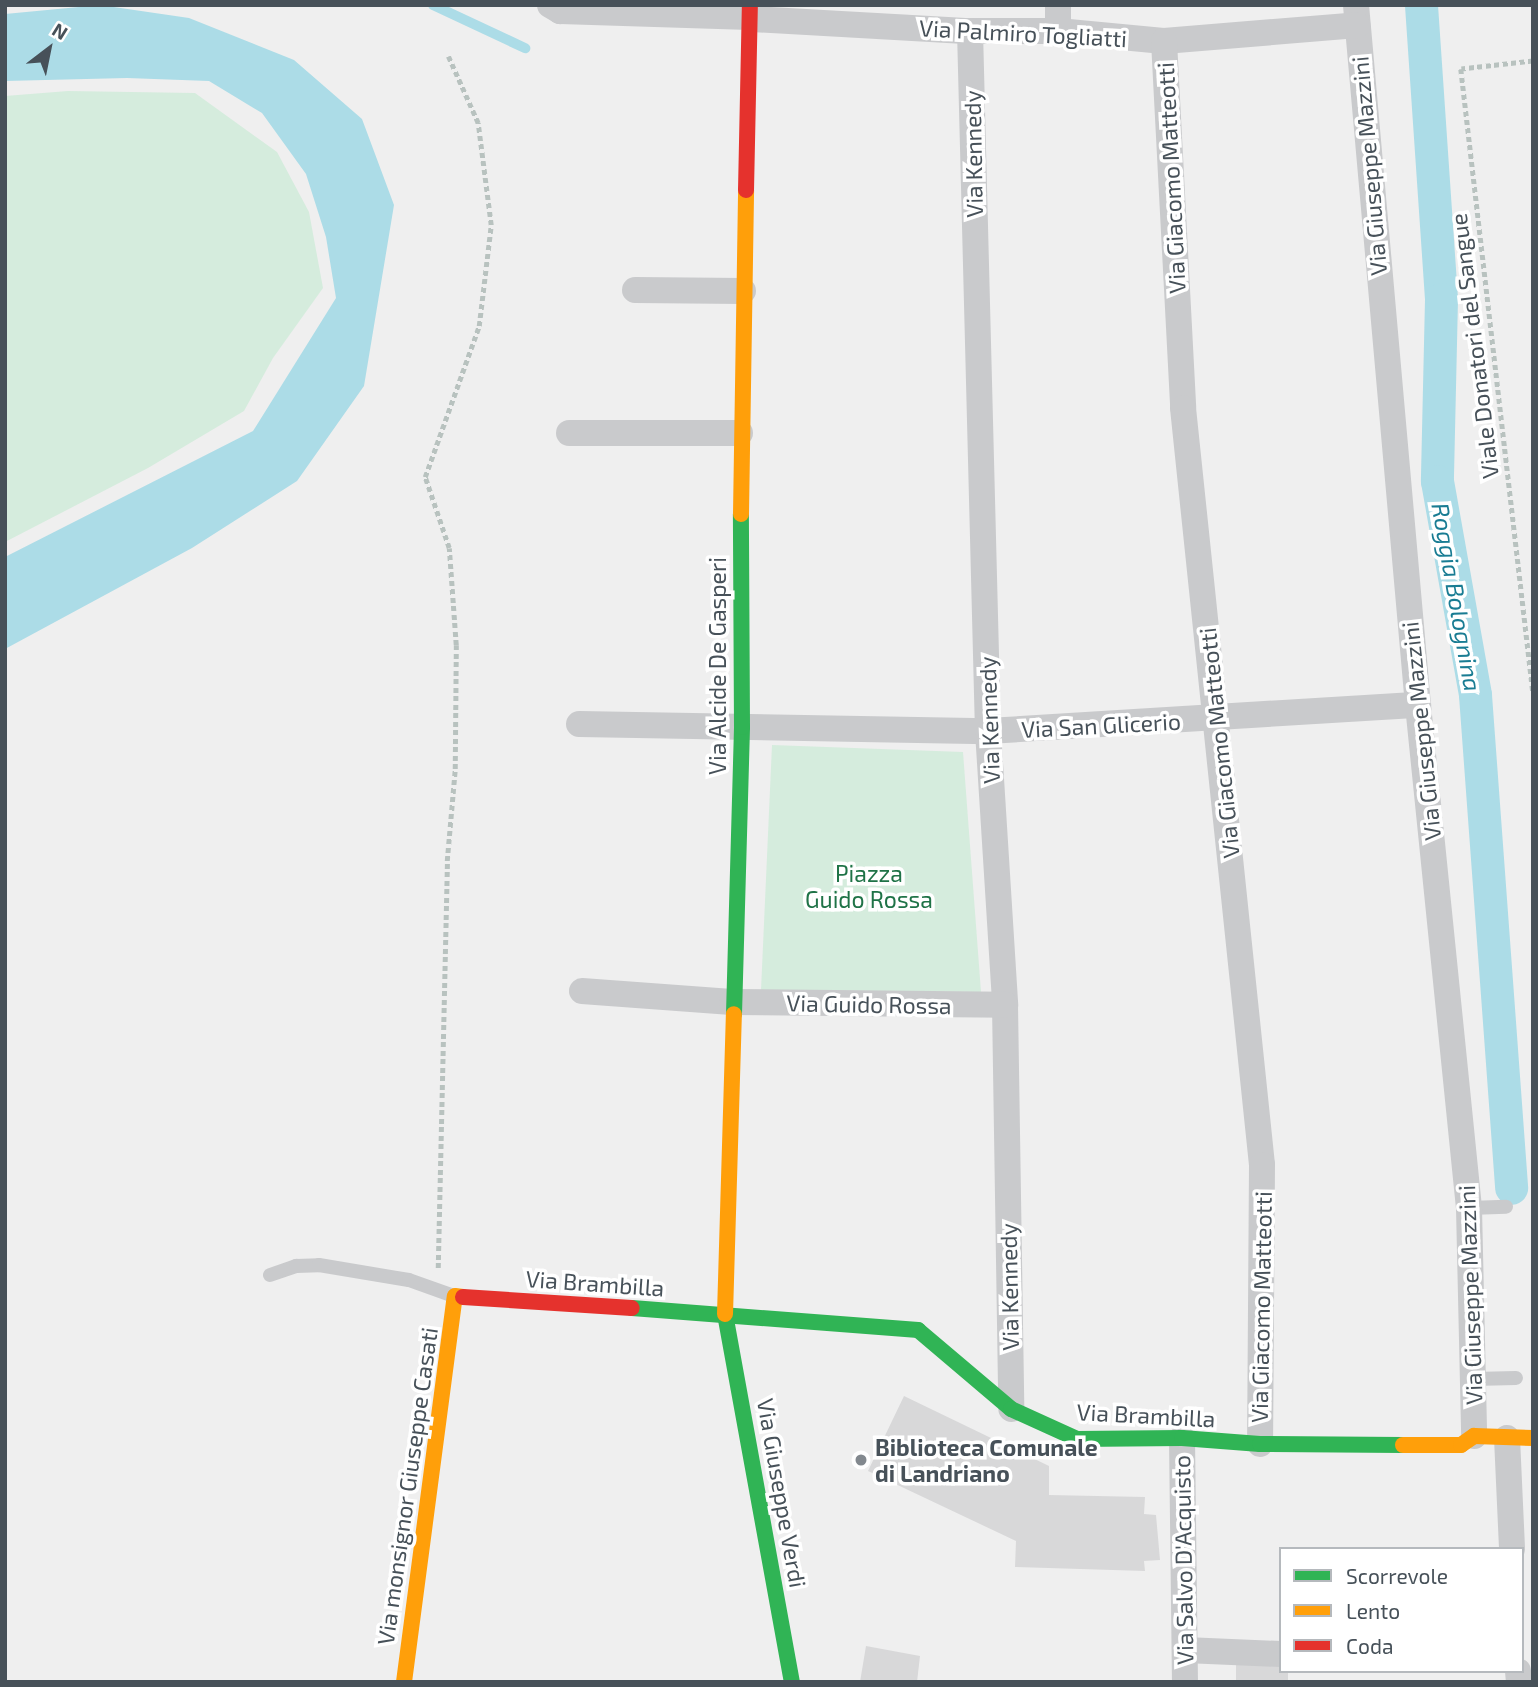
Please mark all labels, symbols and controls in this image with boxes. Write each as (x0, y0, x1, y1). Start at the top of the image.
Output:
north arrow (14, 14, 84, 84)
street label: Via Palmiro Togliatti (918, 14, 1128, 52)
text: N (48, 17, 72, 44)
street label: Via Giuseppe Mazzini (1346, 55, 1392, 277)
street label: Via Giacomo Matteotti (1151, 62, 1191, 294)
street label: Via Kennedy (958, 90, 988, 218)
street label: Viale Donatori del Sangue (1444, 212, 1504, 480)
water label: Roggia Bolognina (1426, 500, 1488, 694)
street label: Via Alcide De Gasperi (703, 557, 731, 775)
street label: Via Giuseppe Mazzini (1396, 620, 1446, 842)
street label: Via Giacomo Matteotti (1193, 626, 1245, 860)
street label: Via Kennedy (973, 656, 1005, 784)
street label: Via San Glicerio (1020, 707, 1182, 743)
park label: Piazza Guido Rossa (805, 859, 933, 913)
street label: Via Guido Rossa (786, 989, 952, 1019)
street label: Via Giuseppe Mazzini (1452, 1185, 1488, 1405)
street label: Via Giacomo Matteotti (1245, 1191, 1277, 1423)
street label: Via Kennedy (994, 1223, 1024, 1351)
street label: Via Brambilla (525, 1264, 665, 1302)
street label: Via monsignor Giuseppe Casati (371, 1325, 443, 1647)
street label: Via Giuseppe Verdi (752, 1396, 812, 1590)
street label: Via Brambilla (1076, 1398, 1216, 1432)
place label: Biblioteca Comunale di Landriano (875, 1433, 1098, 1487)
marker: Biblioteca Comunale di Landriano (853, 1452, 869, 1468)
street label: Via Salvo D'Acquisto (1167, 1455, 1199, 1665)
legend (1279, 1547, 1524, 1673)
text: Scorrevole (1346, 1563, 1448, 1588)
text: Lento (1346, 1598, 1400, 1623)
text: Coda (1346, 1633, 1393, 1658)

